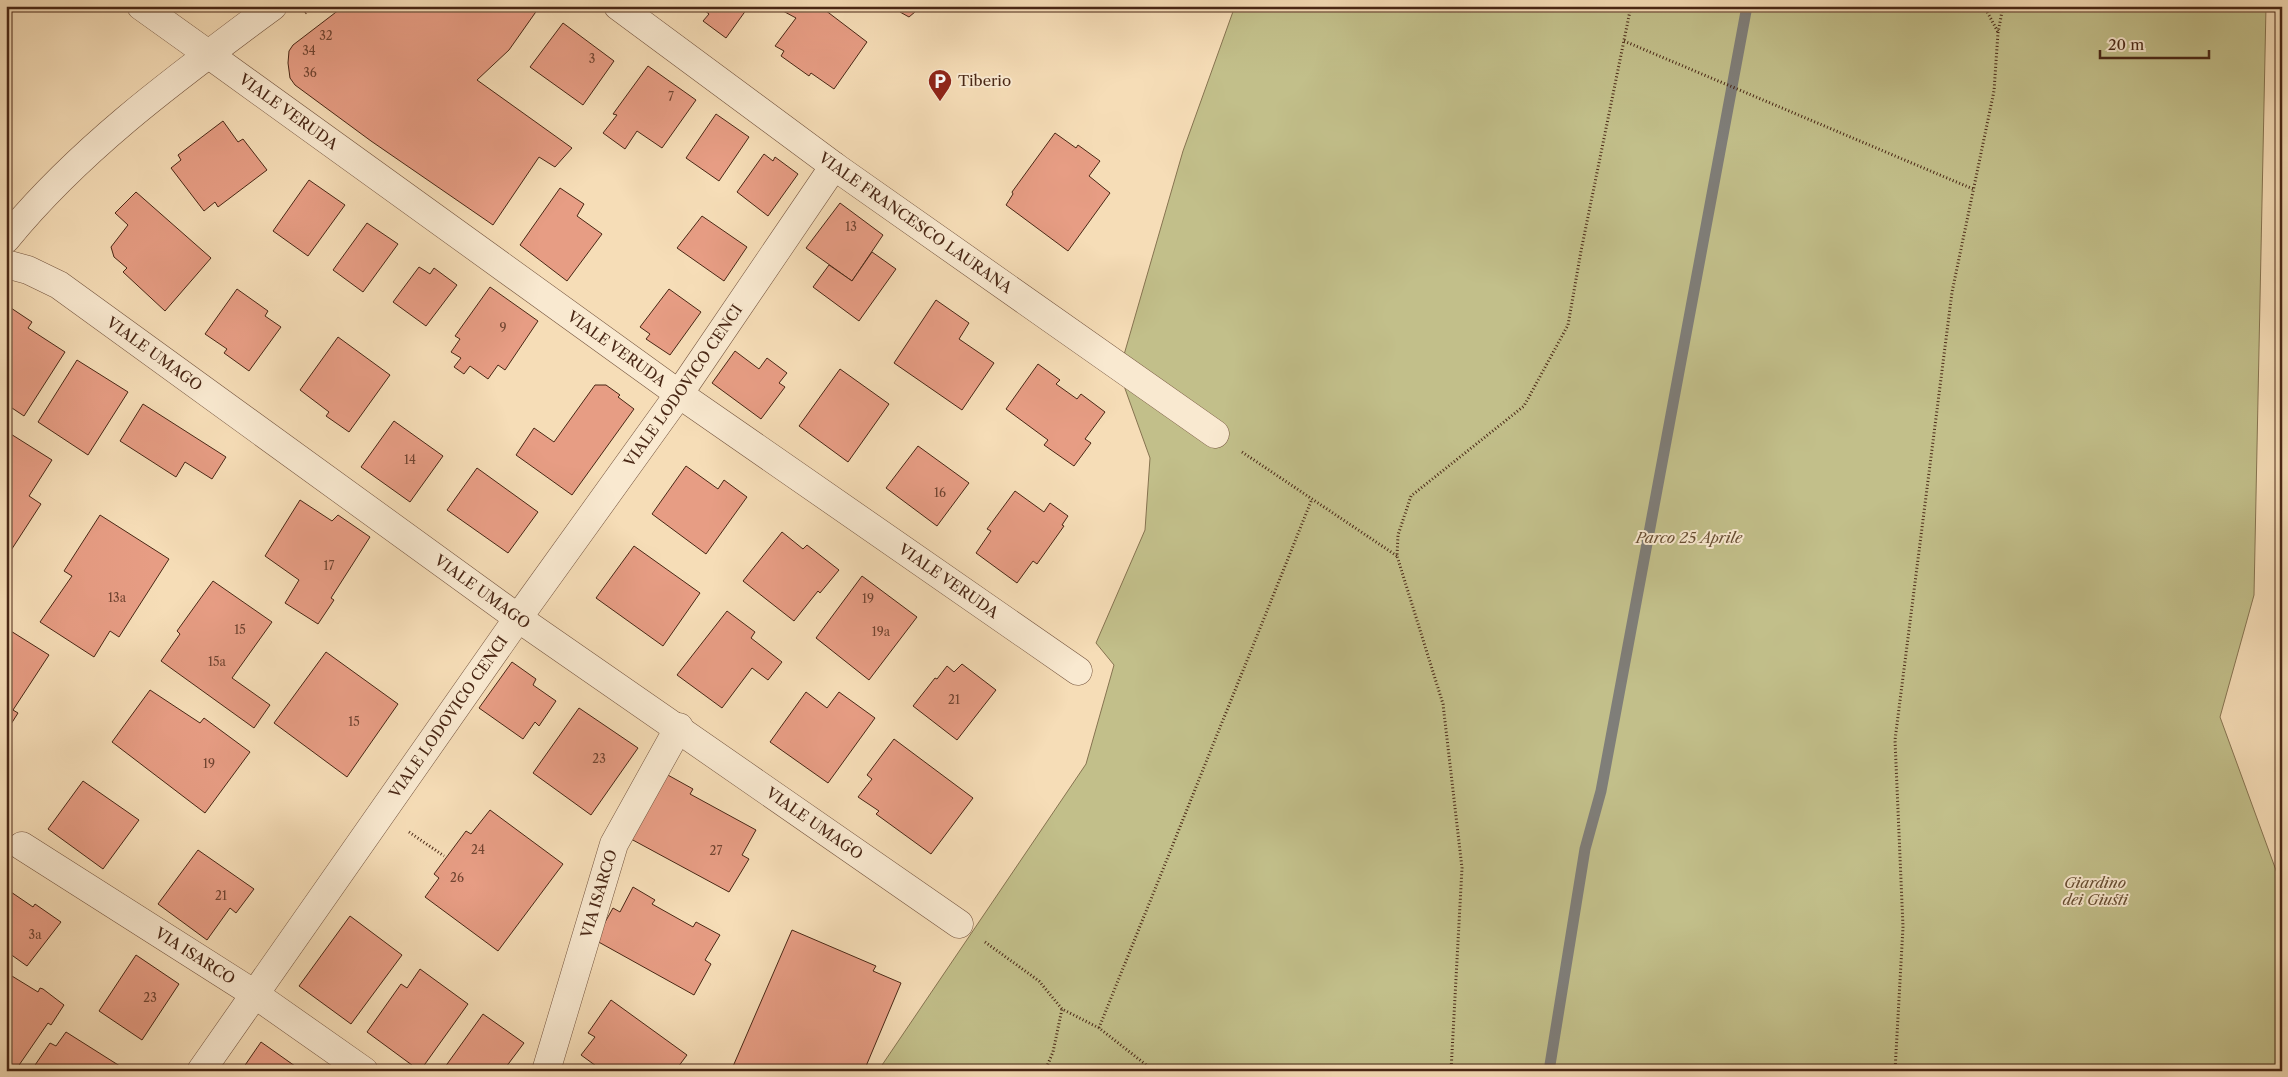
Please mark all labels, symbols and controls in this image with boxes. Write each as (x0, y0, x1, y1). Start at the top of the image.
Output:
house number: 32 (319, 28, 333, 43)
scale bar (2100, 28, 2209, 60)
text: 20 m (2108, 35, 2144, 54)
house number: 34 (302, 43, 316, 58)
house number: 3 (589, 51, 595, 66)
house number: 36 (303, 65, 317, 80)
parking icon: Tiberio (927, 68, 953, 102)
street label: VIALE VERUDA (235, 69, 343, 154)
place label: Tiberio (958, 71, 1011, 90)
house number: 7 (668, 89, 674, 104)
street label: VIALE FRANCESCO LAURANA (814, 147, 1017, 298)
house number: 13 (845, 219, 857, 234)
street label: VIALE LODOVICO CENCI (619, 301, 746, 471)
street label: VIALE VERUDA (563, 306, 671, 391)
street label: VIALE UMAGO (102, 312, 206, 395)
house number: 9 (499, 320, 507, 335)
house number: 14 (404, 452, 416, 467)
house number: 16 (934, 485, 946, 500)
park label: Parco 25 Aprile (1635, 528, 1743, 547)
street label: VIALE VERUDA (894, 539, 1003, 623)
street label: VIALE UMAGO (430, 550, 534, 633)
house number: 17 (324, 558, 335, 573)
house number: 13a (108, 590, 127, 605)
house number: 19 (862, 591, 874, 606)
house number: 15 (234, 622, 246, 637)
house number: 19a (872, 624, 891, 639)
street label: VIALE LODOVICO CENCI (384, 632, 512, 802)
house number: 15a (208, 654, 227, 669)
house number: 21 (948, 692, 960, 707)
house number: 15 (348, 714, 360, 729)
house number: 23 (592, 751, 606, 766)
house number: 19 (203, 756, 215, 771)
street label: VIALE UMAGO (762, 782, 867, 863)
house number: 24 (471, 842, 485, 857)
house number: 27 (710, 843, 722, 858)
street label: VIA ISARCO (576, 847, 621, 941)
house number: 26 (450, 870, 464, 885)
park label: Giardino dei Giusti (2062, 873, 2129, 909)
house number: 21 (215, 888, 227, 903)
street label: VIA ISARCO (151, 923, 239, 988)
house number: 3a (29, 927, 42, 942)
house number: 23 (143, 990, 157, 1005)

